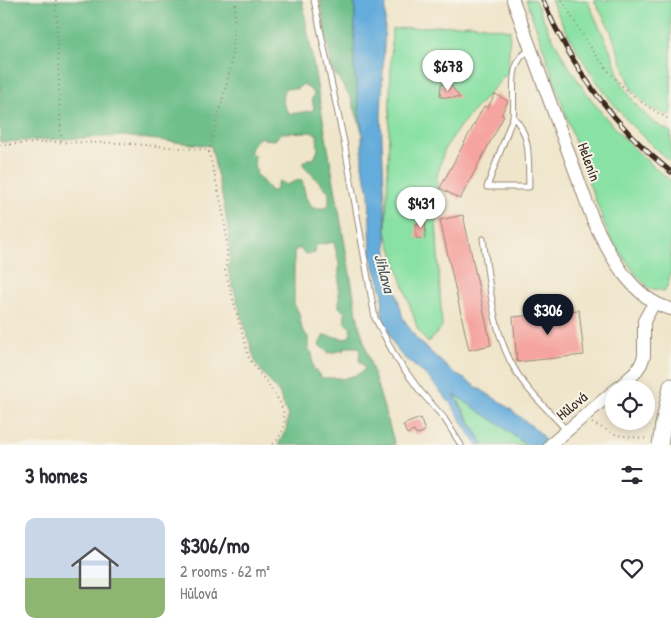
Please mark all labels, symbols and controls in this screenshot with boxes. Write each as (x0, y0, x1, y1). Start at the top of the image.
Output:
pin: $678 (418, 49, 478, 92)
text: $678 (433, 55, 463, 77)
street label: Helenín (573, 140, 606, 184)
pin: $431 (391, 186, 451, 229)
text: $431 (407, 192, 435, 214)
water label: Jihlava (369, 251, 401, 297)
pin: $306 (518, 294, 578, 336)
text: $306 (534, 299, 562, 321)
map controls (605, 380, 655, 430)
button: locate (605, 380, 655, 430)
street label: Hůlová (552, 386, 592, 425)
text: 3 homes (25, 461, 87, 490)
icon: filters (618, 461, 646, 489)
text: $306/mo (180, 531, 249, 560)
icon: home (65, 538, 125, 598)
icon: heart (618, 554, 646, 582)
text: 2 rooms · 62 m² (180, 560, 270, 582)
text: Hůlová (180, 582, 217, 604)

